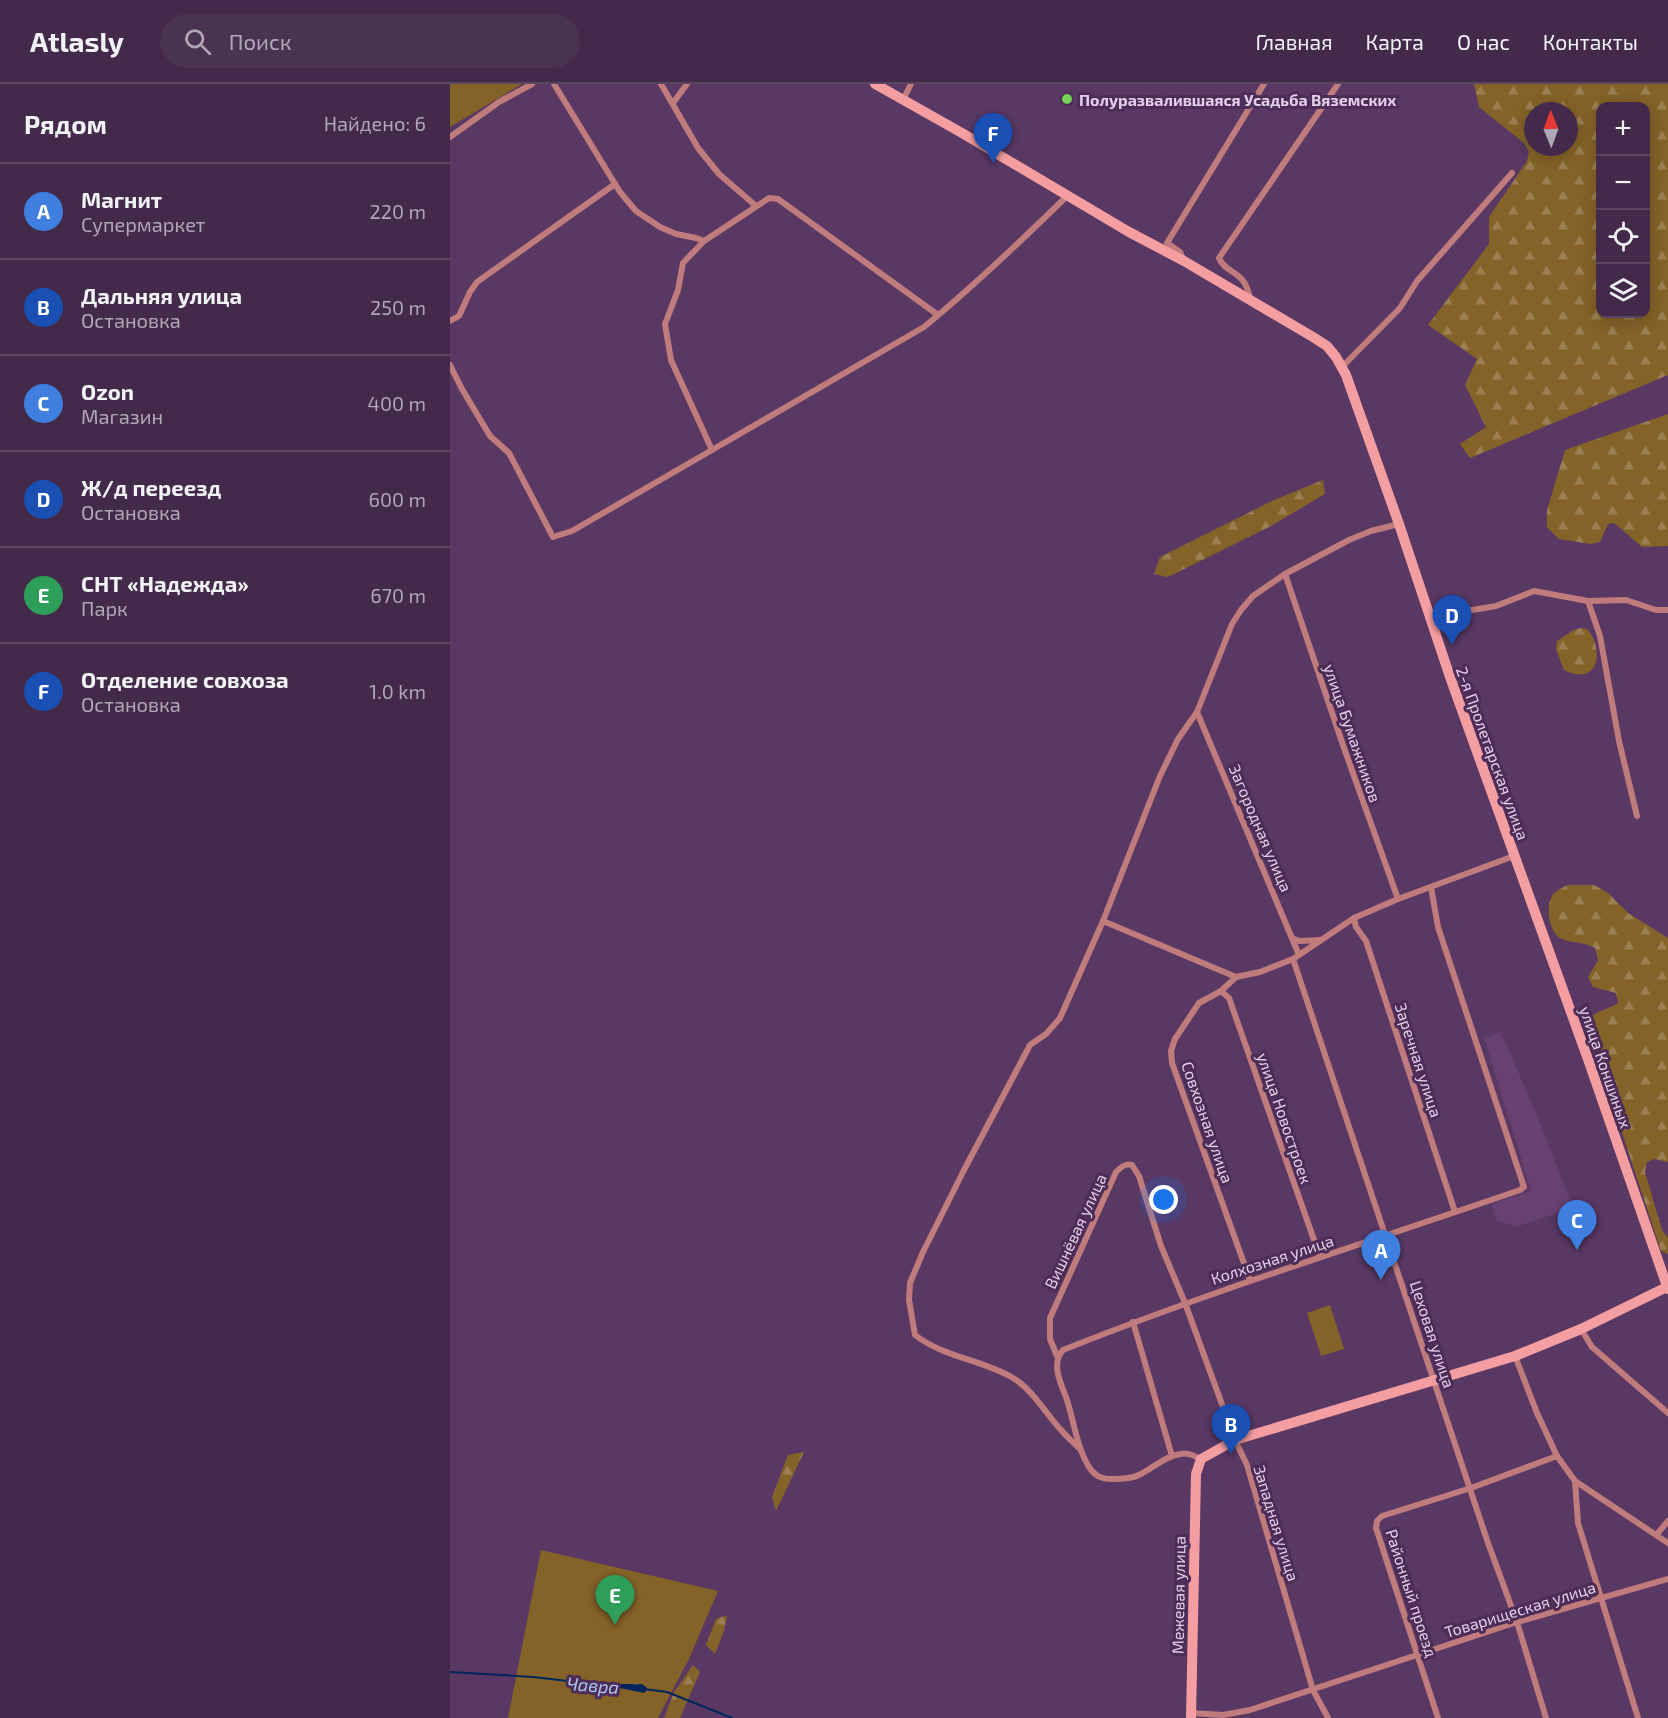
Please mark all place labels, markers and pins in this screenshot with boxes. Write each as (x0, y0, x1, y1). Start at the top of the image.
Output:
place label: Полуразвалившаяся Усадьба Вяземских (1079, 90, 1396, 109)
marker: Полуразвалившаяся Усадьба Вяземских (1060, 92, 1074, 106)
pin: F (974, 113, 1012, 163)
pin: D (1432, 596, 1472, 645)
pin: C (1558, 1200, 1596, 1250)
pin: A (1362, 1230, 1400, 1280)
pin: B (1212, 1404, 1250, 1454)
pin: E (596, 1576, 634, 1625)

